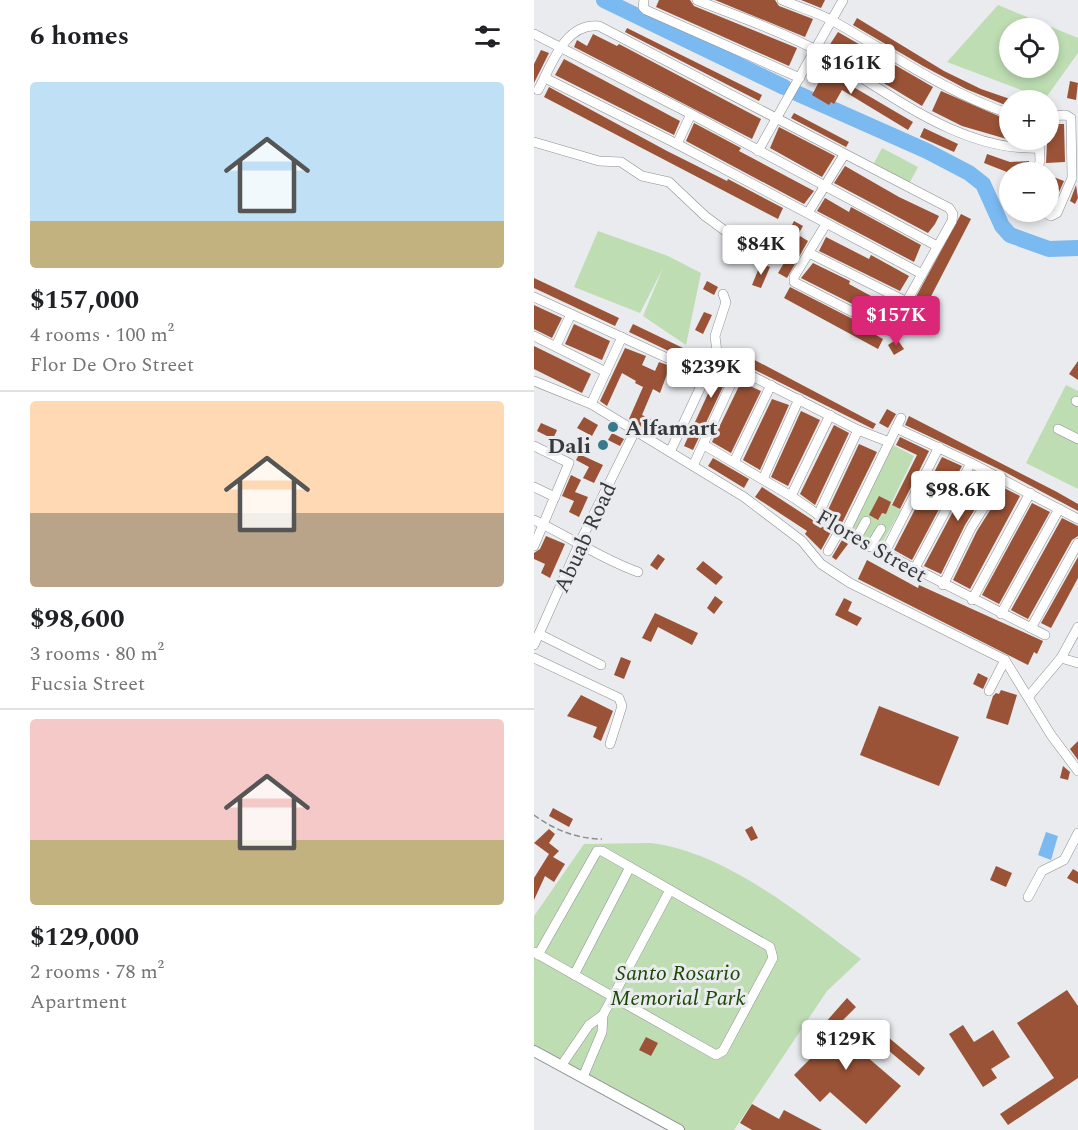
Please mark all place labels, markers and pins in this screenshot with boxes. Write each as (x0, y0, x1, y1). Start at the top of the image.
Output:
pin: $161K (809, 44, 893, 95)
pin: $84K (725, 225, 797, 276)
pin: $157K (854, 296, 938, 347)
pin: $239K (669, 348, 753, 399)
place label: Alfamart (625, 412, 718, 445)
marker: Alfamart (606, 420, 620, 434)
place label: Dali (548, 430, 591, 463)
marker: Dali (596, 438, 610, 452)
pin: $98.6K (909, 471, 1007, 522)
pin: $129K (804, 1020, 888, 1071)

